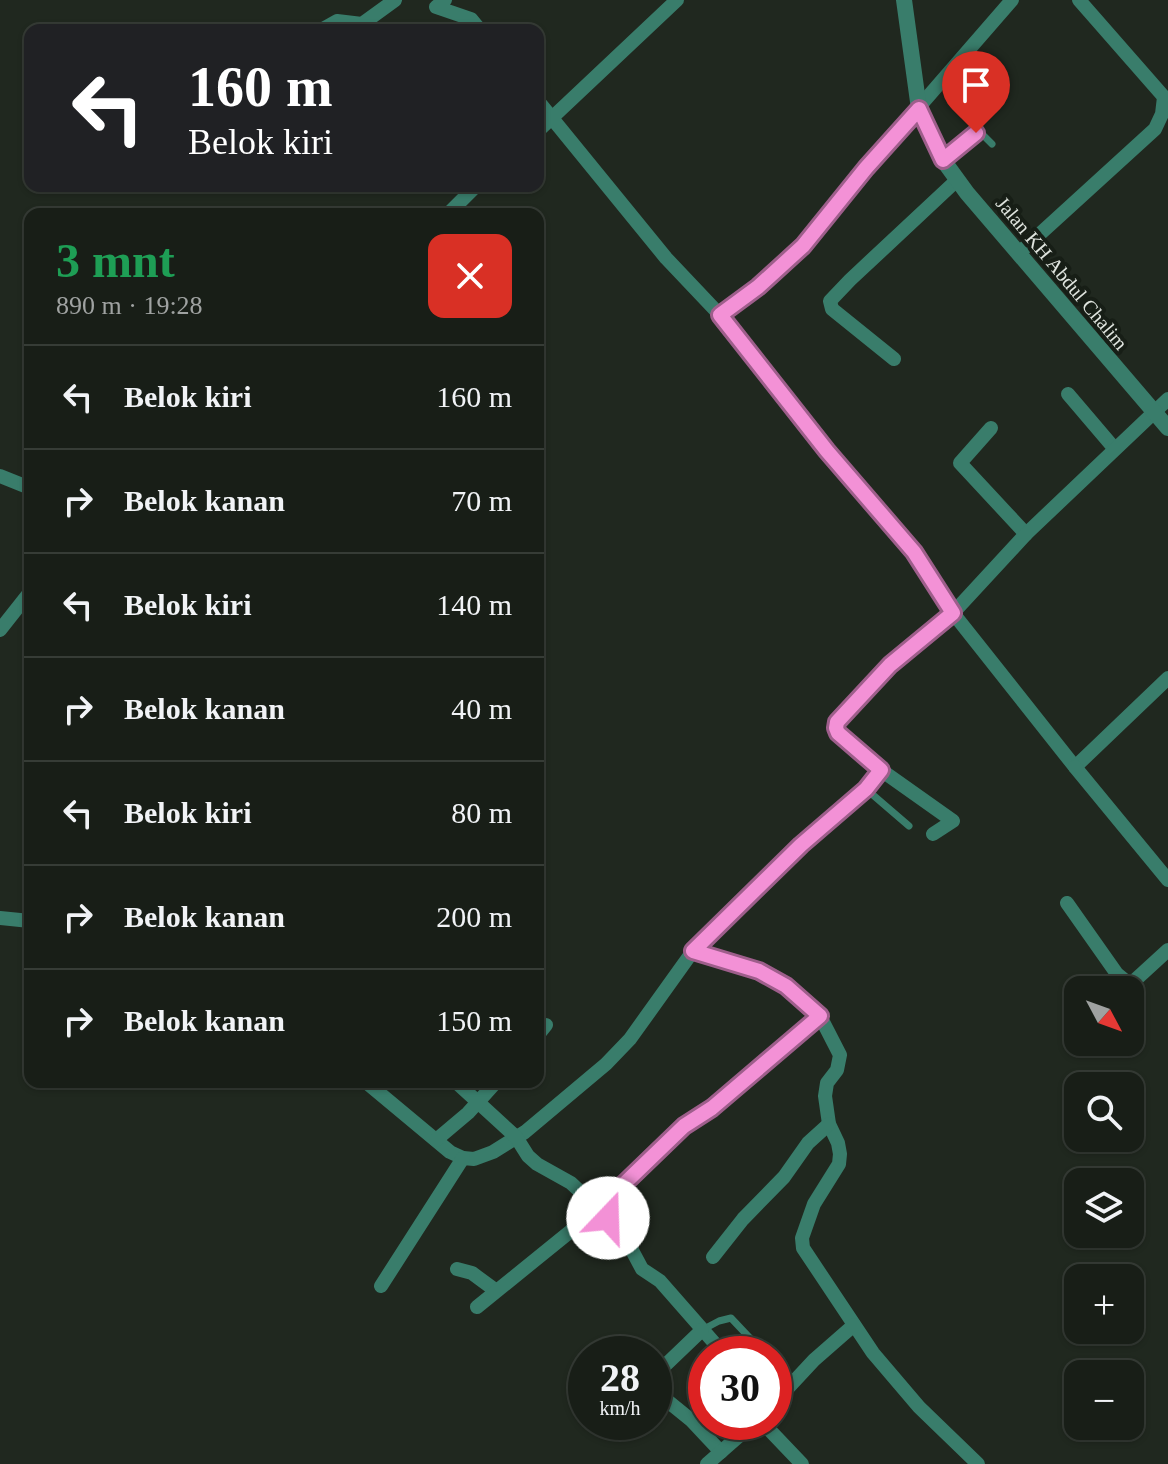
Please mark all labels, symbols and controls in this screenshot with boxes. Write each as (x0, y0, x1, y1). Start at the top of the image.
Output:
pin (942, 51, 1010, 133)
icon: left (56, 56, 160, 160)
text: 160 m (188, 56, 333, 118)
icon: arrive (954, 63, 998, 107)
text: Belok kiri (188, 122, 333, 162)
street label: Jalan KH Abdul Chalim (992, 192, 1133, 354)
text: 3 mnt (56, 234, 175, 287)
button: close (428, 234, 512, 318)
text: 890 m · 19:28 (56, 291, 203, 320)
icon: left (56, 375, 100, 419)
text: Belok kiri (124, 380, 252, 413)
text: 160 m (436, 380, 512, 413)
icon: right (56, 479, 100, 523)
text: Belok kanan (124, 484, 285, 517)
text: 70 m (451, 484, 512, 517)
icon: left (56, 583, 100, 627)
text: Belok kiri (124, 588, 252, 621)
text: 140 m (436, 588, 512, 621)
icon: right (56, 687, 100, 731)
text: Belok kanan (124, 692, 285, 725)
text: 40 m (451, 692, 512, 725)
icon: left (56, 791, 100, 835)
text: Belok kiri (124, 796, 252, 829)
text: 80 m (451, 796, 512, 829)
icon: right (56, 895, 100, 939)
text: Belok kanan (124, 900, 285, 933)
text: 200 m (436, 900, 512, 933)
north arrow (1064, 976, 1144, 1056)
map controls (1064, 976, 1144, 1440)
icon: right (56, 999, 100, 1043)
text: Belok kanan (124, 1004, 285, 1037)
text: 150 m (436, 1004, 512, 1037)
button: search (1064, 1072, 1144, 1152)
button: layers (1064, 1168, 1144, 1248)
position arrow (566, 1176, 650, 1260)
button: + (1064, 1264, 1144, 1344)
speed limit sign: 30 (688, 1336, 792, 1440)
text: 28 (600, 1355, 640, 1400)
button: − (1064, 1360, 1144, 1440)
text: km/h (599, 1397, 641, 1419)

